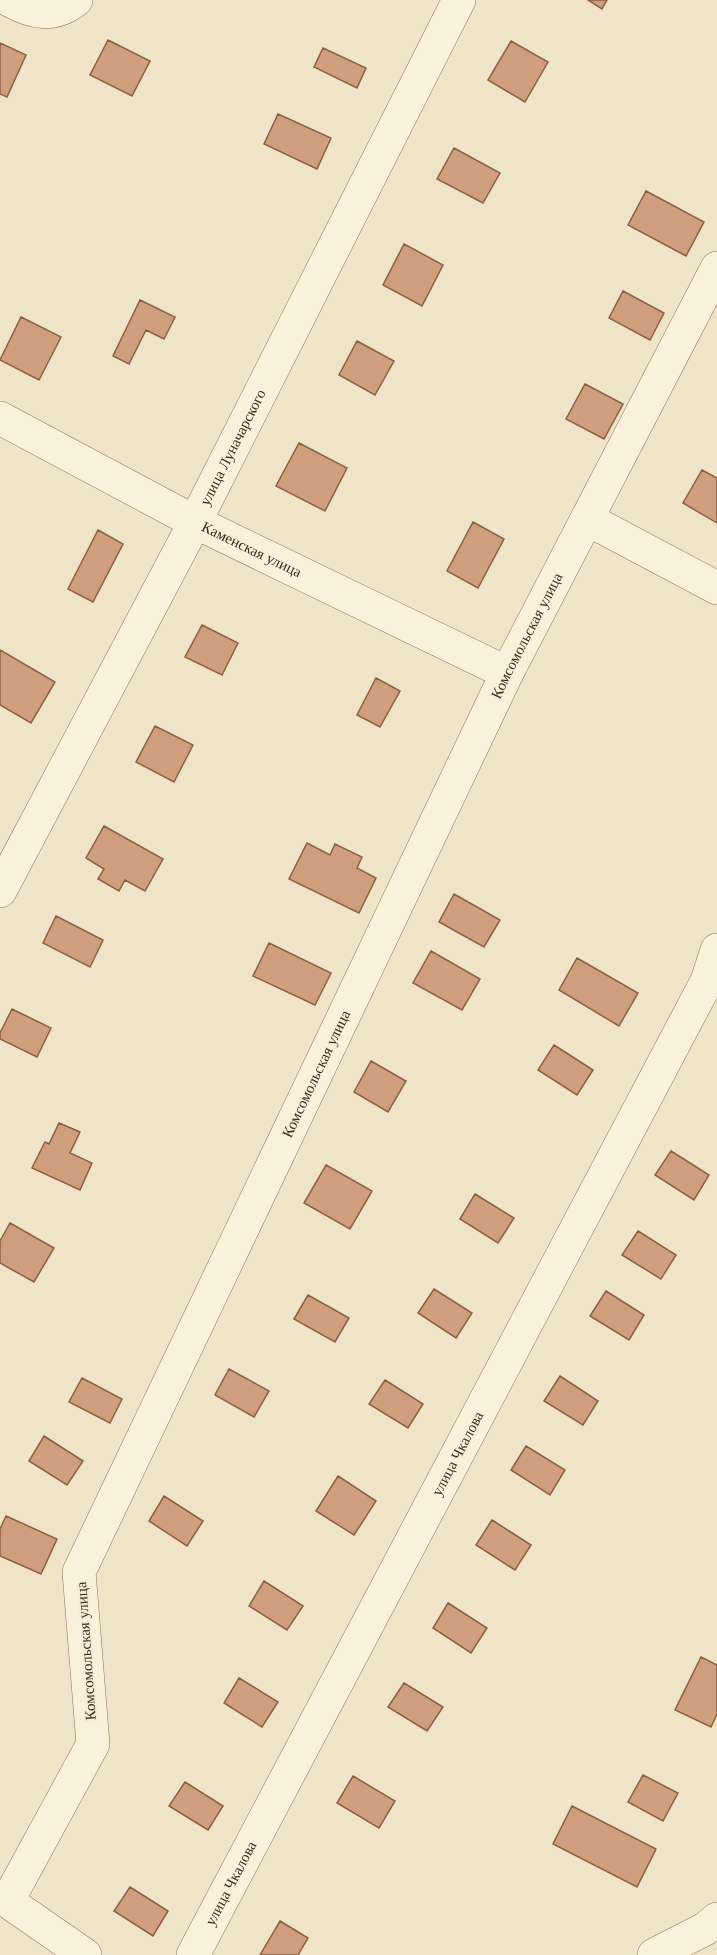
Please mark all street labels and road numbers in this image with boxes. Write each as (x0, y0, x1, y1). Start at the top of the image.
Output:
street label: улица Луначарского (197, 387, 269, 508)
street label: Каменская улица (199, 519, 304, 580)
street label: Комсомольская улица (488, 570, 566, 701)
street label: Комсомольская улица (279, 1007, 353, 1140)
street label: улица Чкалова (429, 1408, 487, 1498)
street label: Комсомольская улица (73, 1581, 99, 1721)
street label: улица Чкалова (202, 1838, 260, 1928)

